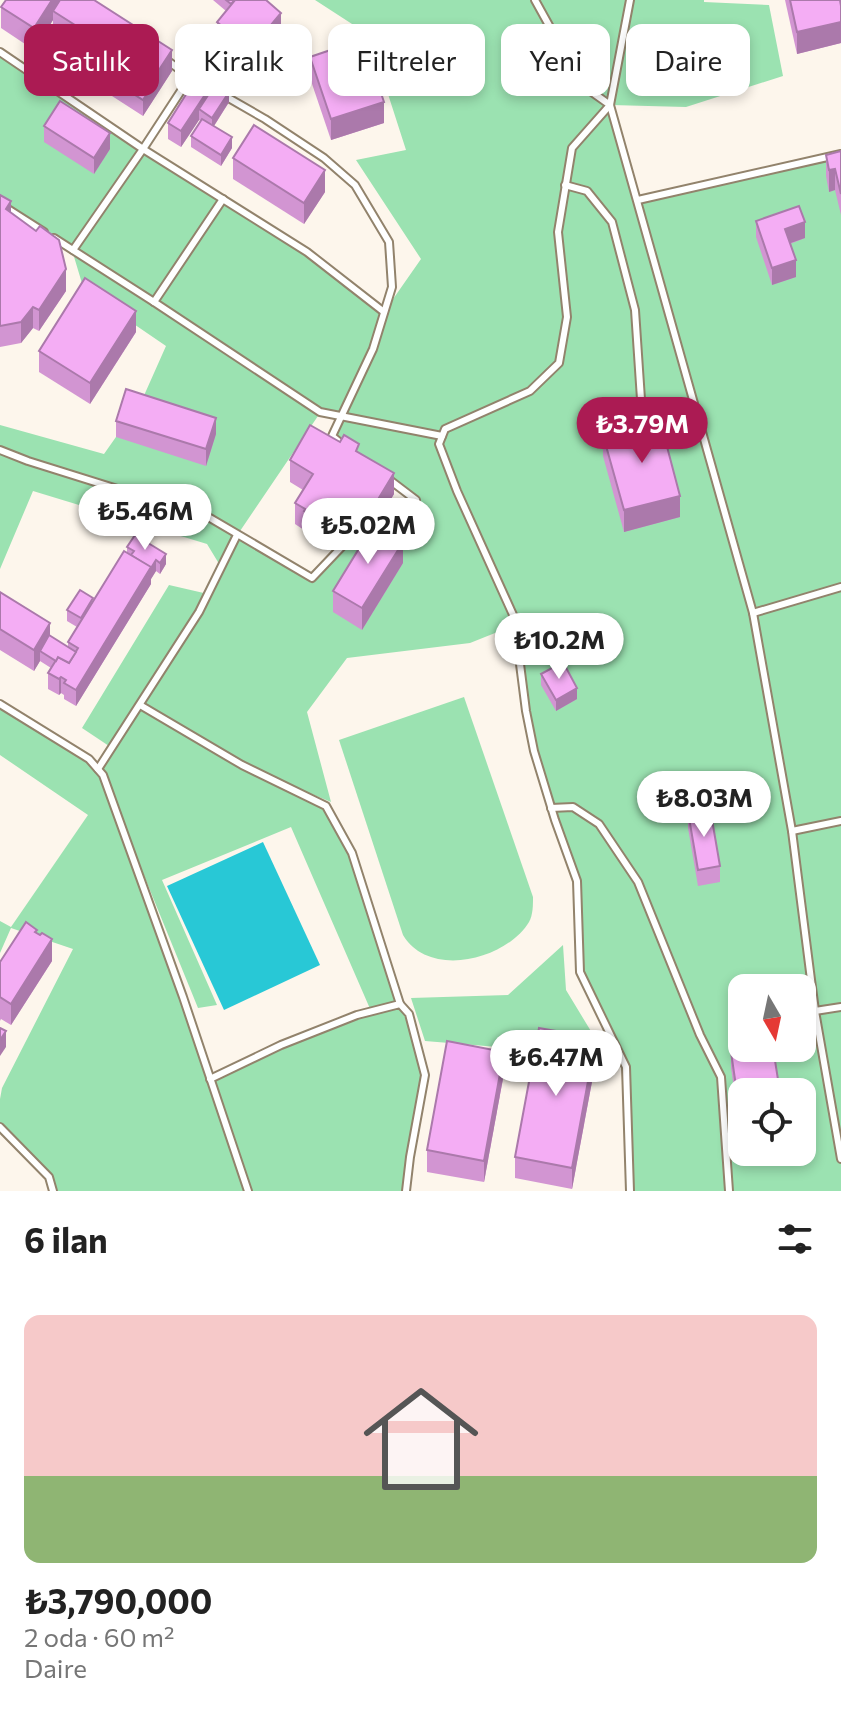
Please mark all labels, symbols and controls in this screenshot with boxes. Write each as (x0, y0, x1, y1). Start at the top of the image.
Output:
chip: Satılık (24, 24, 159, 96)
chip: Kiralık (175, 24, 312, 96)
chip: Filtreler (328, 24, 485, 96)
chip: Yeni (501, 24, 610, 96)
chip: Daire (626, 24, 750, 96)
pin: ₺3.79M (577, 397, 707, 465)
text: ₺3.79M (595, 407, 689, 438)
pin: ₺5.46M (80, 484, 210, 552)
text: ₺5.46M (97, 494, 193, 525)
pin: ₺5.02M (303, 498, 433, 566)
text: ₺5.02M (320, 508, 416, 539)
pin: ₺10.2M (494, 613, 624, 681)
text: ₺10.2M (513, 623, 605, 654)
pin: ₺8.03M (639, 771, 769, 839)
text: ₺8.03M (655, 781, 753, 812)
north arrow (728, 974, 816, 1062)
map controls (728, 974, 816, 1166)
pin: ₺6.47M (491, 1030, 621, 1098)
text: ₺6.47M (508, 1040, 604, 1071)
button: locate (728, 1078, 816, 1166)
icon: filters (773, 1217, 817, 1261)
text: 6 ilan (24, 1218, 108, 1260)
icon: home (349, 1367, 493, 1511)
text: ₺3,790,000 (24, 1579, 212, 1621)
text: 2 oda · 60 m² (24, 1621, 175, 1652)
text: Daire (24, 1652, 87, 1683)

